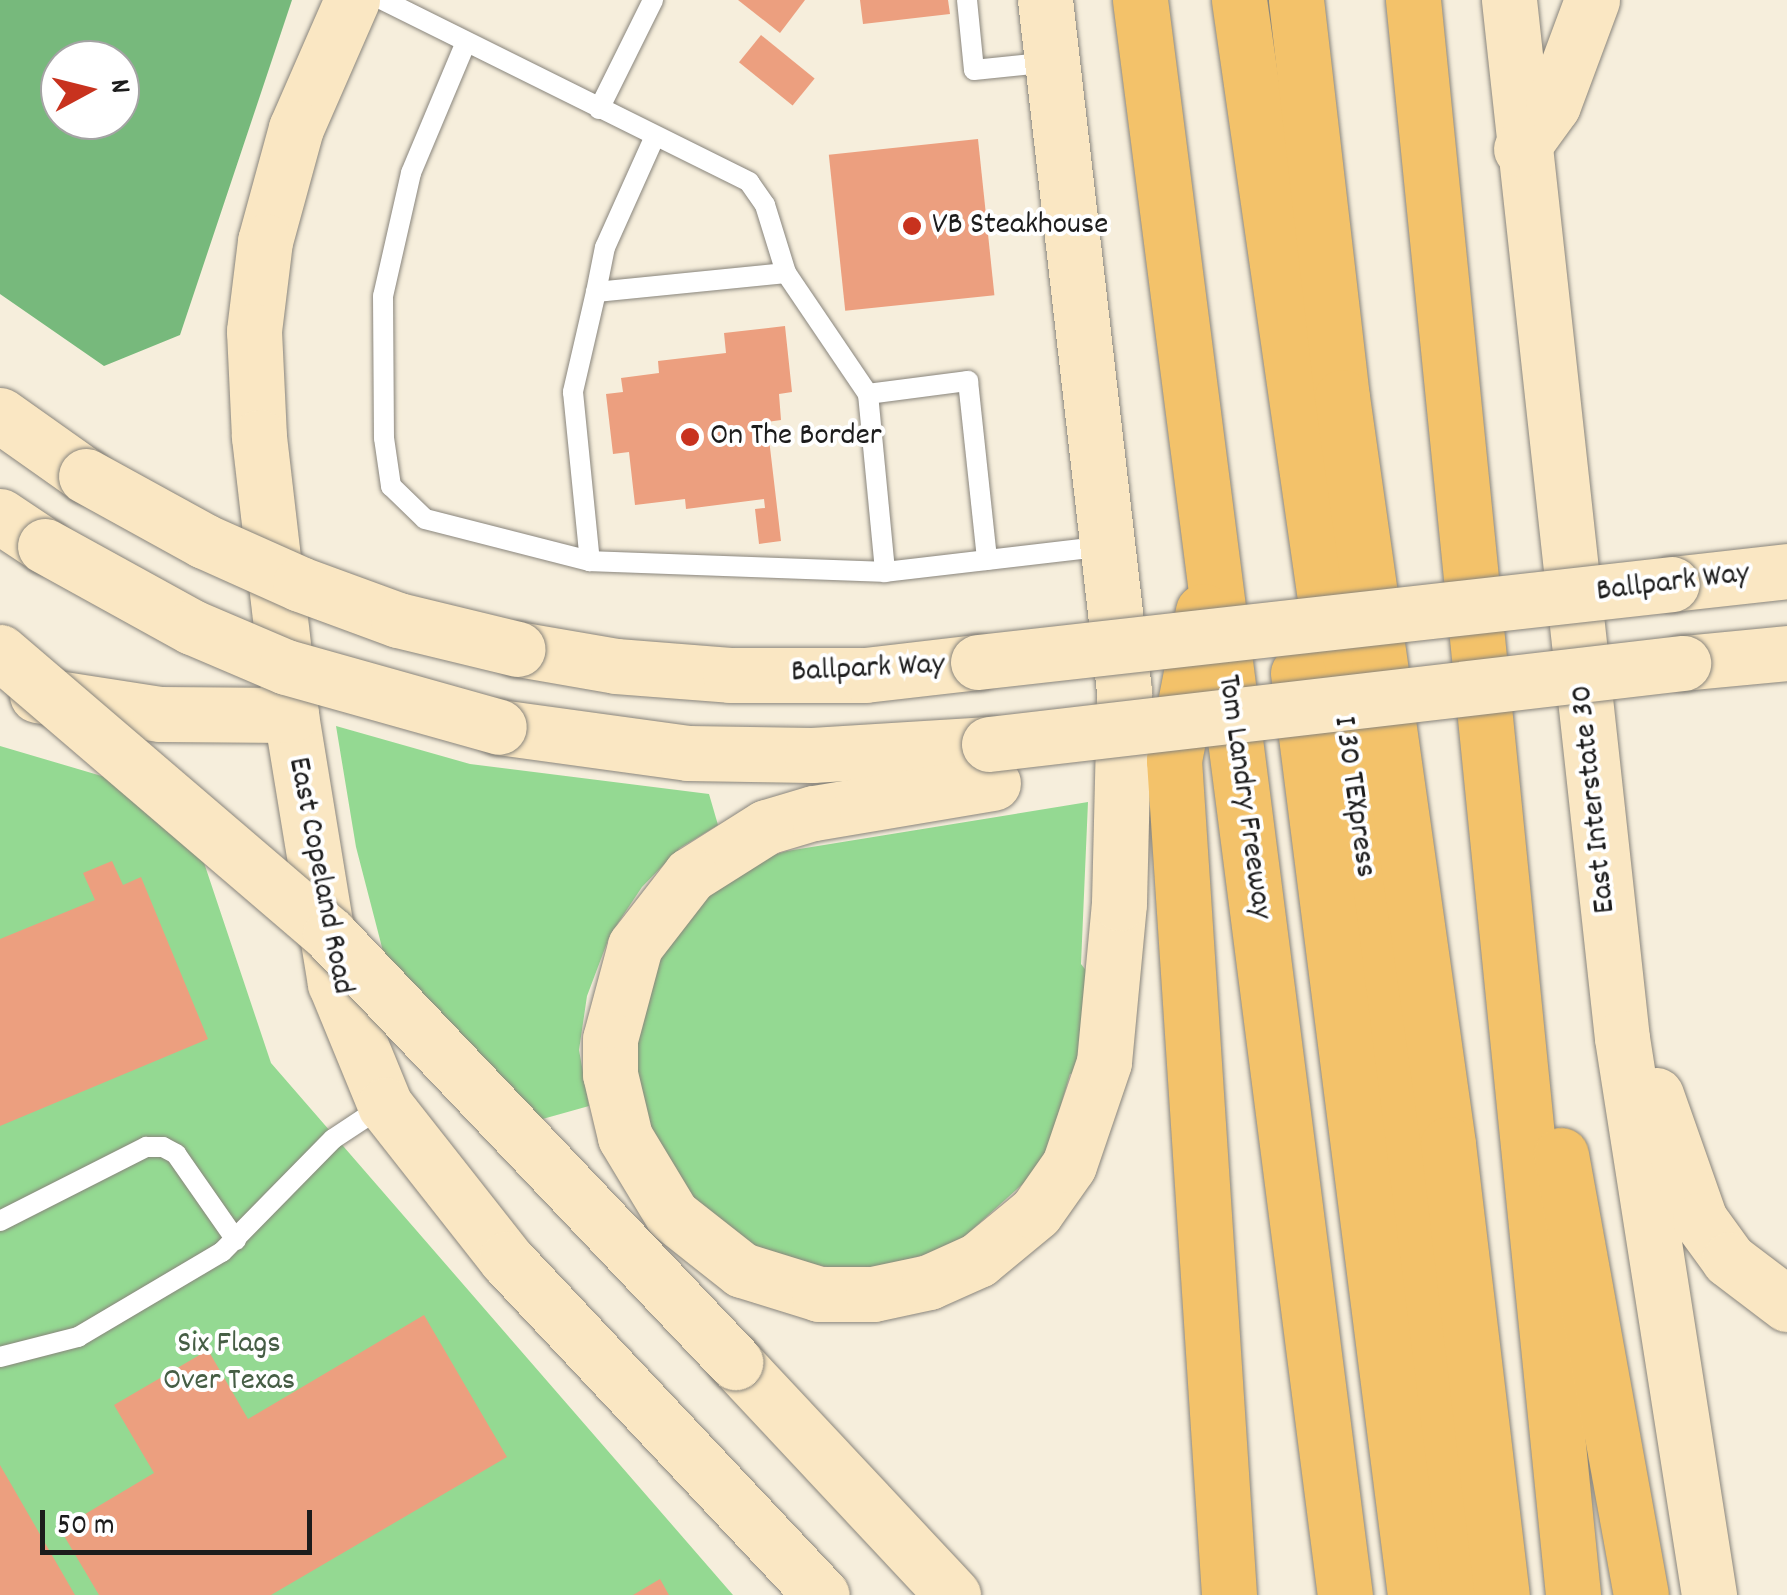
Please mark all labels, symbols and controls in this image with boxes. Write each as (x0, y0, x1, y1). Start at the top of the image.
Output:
north arrow (40, 40, 140, 140)
text: N (97, 77, 138, 96)
place label: VB Steakhouse (932, 207, 1108, 245)
marker: VB Steakhouse (901, 215, 923, 237)
place label: On The Border (710, 418, 882, 456)
marker: On The Border (679, 426, 701, 448)
street label: Ballpark Way (1594, 556, 1752, 612)
street label: Ballpark Way (790, 647, 946, 693)
street label: Tom Landry Freeway (1207, 672, 1279, 922)
street label: East Interstate 30 (1564, 683, 1626, 915)
street label: I 30 TEXpress (1323, 714, 1383, 880)
street label: East Copeland Road (277, 754, 361, 998)
park label: Six Flags Over Texas (163, 1327, 295, 1402)
scale bar (45, 1490, 318, 1552)
text: 50 m (57, 1506, 115, 1549)

